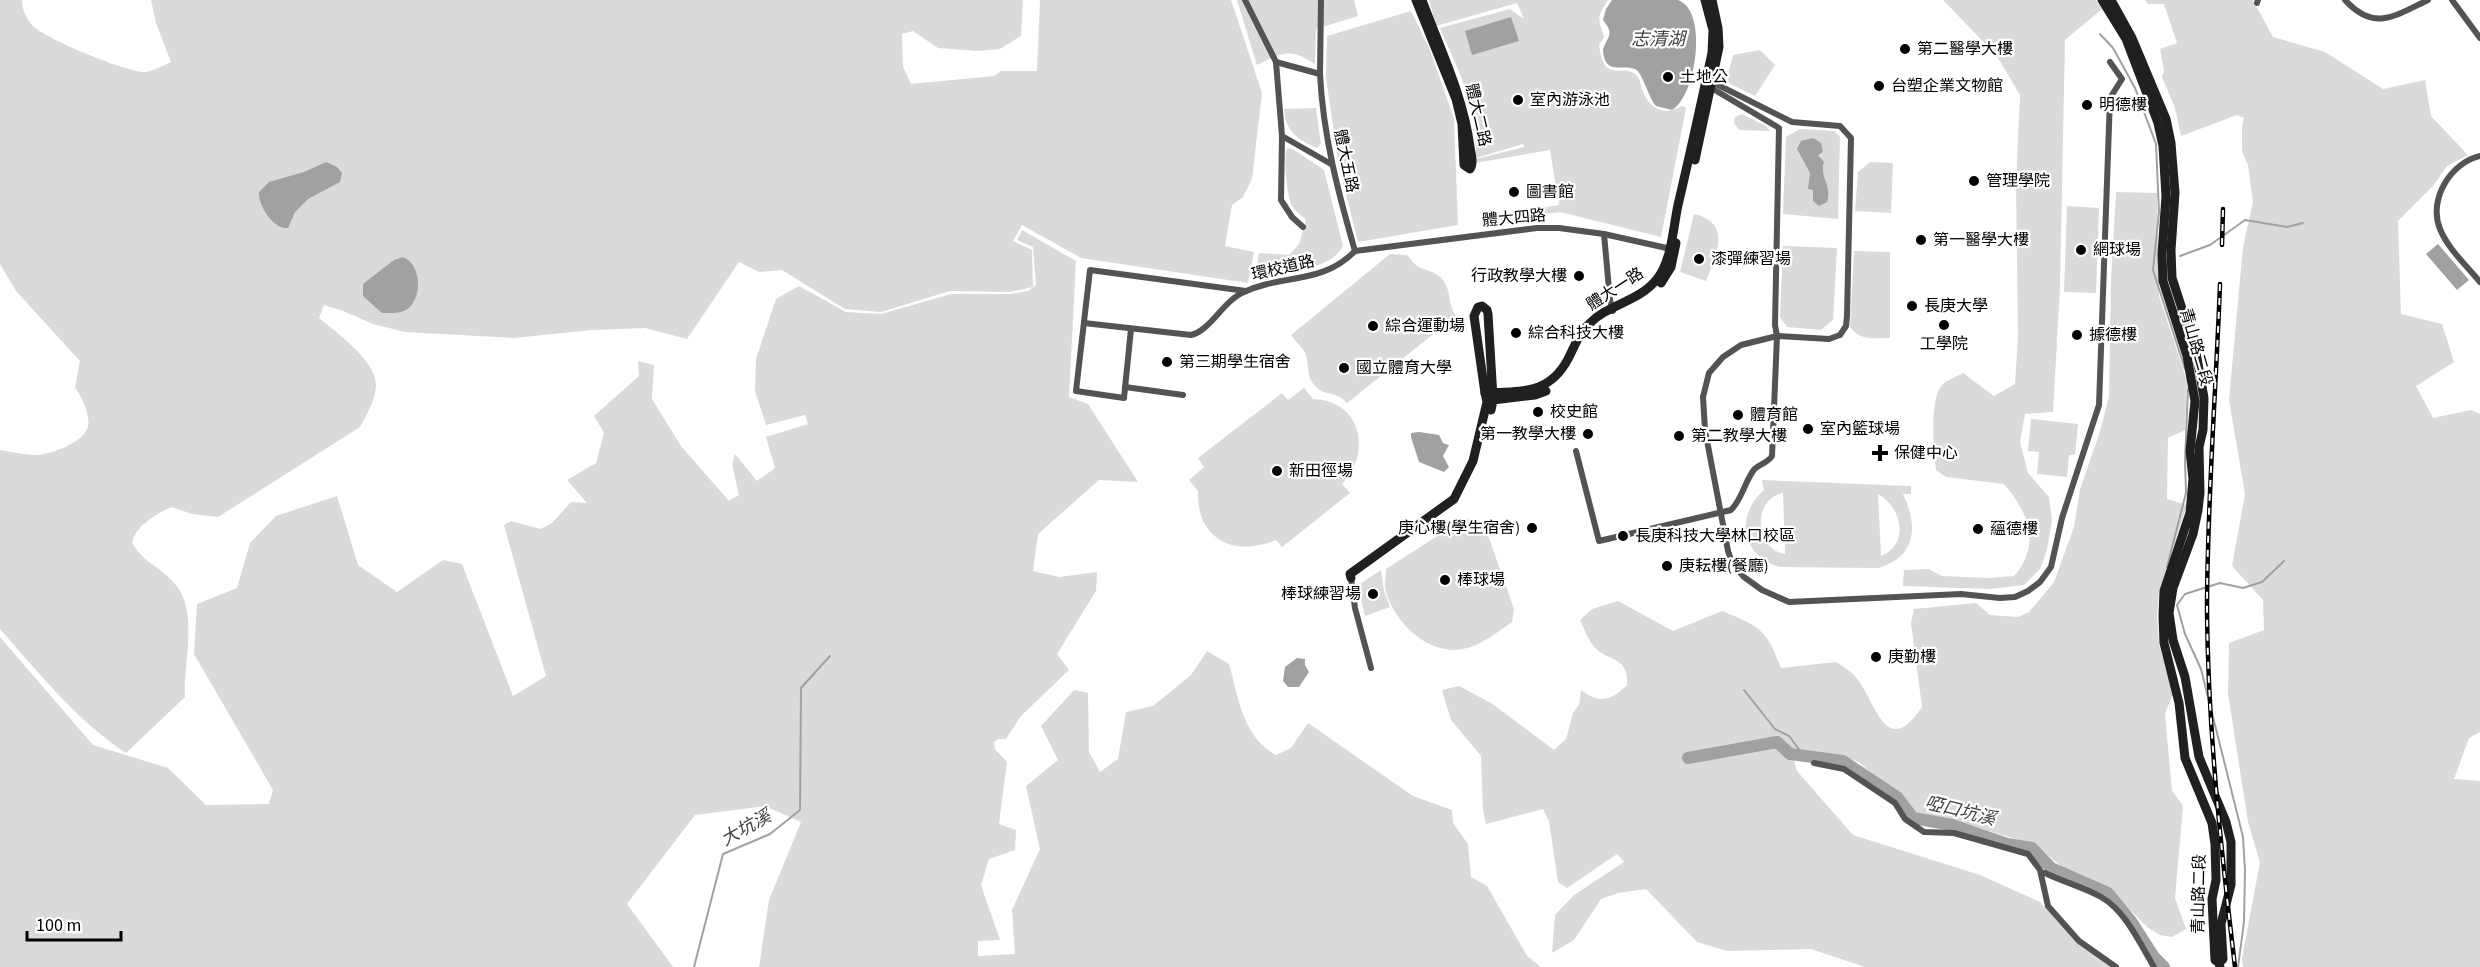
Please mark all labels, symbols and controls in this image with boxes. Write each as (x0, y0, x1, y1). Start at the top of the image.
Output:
water label: 志清湖 (1631, 27, 1688, 52)
place label: 第二醫學大樓 (1917, 38, 2013, 60)
marker: 第二醫學大樓 (1898, 42, 1912, 56)
place label: 土地公 (1680, 66, 1728, 88)
marker: 土地公 (1661, 70, 1675, 84)
place label: 台塑企業文物館 (1891, 75, 2003, 97)
marker: 台塑企業文物館 (1872, 79, 1886, 93)
street label: 體大二路 (1460, 81, 1496, 149)
place label: 室內游泳池 (1530, 89, 1610, 111)
marker: 室內游泳池 (1511, 93, 1525, 107)
place label: 明德樓 (2099, 94, 2147, 116)
marker: 明德樓 (2080, 98, 2094, 112)
street label: 體大五路 (1329, 127, 1363, 195)
place label: 管理學院 (1986, 170, 2050, 192)
marker: 管理學院 (1967, 174, 1981, 188)
place label: 圖書館 (1526, 181, 1574, 203)
marker: 圖書館 (1507, 185, 1521, 199)
street label: 體大四路 (1481, 204, 1547, 232)
place label: 第一醫學大樓 (1933, 229, 2029, 251)
marker: 第一醫學大樓 (1914, 233, 1928, 247)
place label: 網球場 (2093, 239, 2141, 261)
marker: 網球場 (2074, 243, 2088, 257)
place label: 漆彈練習場 (1711, 248, 1791, 270)
street label: 環校道路 (1249, 250, 1317, 286)
marker: 漆彈練習場 (1692, 252, 1706, 266)
street label: 體大一路 (1582, 262, 1648, 316)
place label: 行政教學大樓 (1471, 265, 1567, 287)
marker: 行政教學大樓 (1572, 269, 1586, 283)
place label: 長庚大學 (1924, 295, 1988, 317)
marker: 長庚大學 (1905, 299, 1919, 313)
street label: 青山路二段 (2174, 306, 2218, 388)
place label: 綜合運動場 (1385, 315, 1465, 337)
marker: 工學院 (1937, 318, 1951, 332)
marker: 綜合運動場 (1366, 319, 1380, 333)
place label: 綜合科技大樓 (1528, 322, 1624, 344)
place label: 據德樓 (2089, 324, 2137, 346)
marker: 綜合科技大樓 (1509, 326, 1523, 340)
marker: 據德樓 (2070, 328, 2084, 342)
place label: 工學院 (1920, 333, 1968, 355)
place label: 第三期學生宿舍 (1179, 351, 1291, 373)
marker: 第三期學生宿舍 (1160, 355, 1174, 369)
place label: 國立體育大學 (1356, 357, 1452, 379)
marker: 國立體育大學 (1337, 361, 1351, 375)
place label: 校史館 (1550, 401, 1598, 423)
place label: 體育館 (1750, 404, 1798, 426)
marker: 校史館 (1531, 405, 1545, 419)
marker: 體育館 (1731, 408, 1745, 422)
place label: 室內籃球場 (1820, 418, 1900, 440)
marker: 室內籃球場 (1801, 422, 1815, 436)
place label: 第一教學大樓 (1480, 423, 1576, 445)
place label: 第二教學大樓 (1691, 425, 1787, 447)
marker: 第一教學大樓 (1581, 427, 1595, 441)
marker: 第二教學大樓 (1672, 429, 1686, 443)
place label: 保健中心 (1894, 442, 1958, 464)
marker: 保健中心 (1871, 444, 1889, 462)
place label: 新田徑場 (1289, 460, 1353, 482)
marker: 新田徑場 (1270, 464, 1284, 478)
place label: 庚心樓(學生宿舍) (1398, 517, 1520, 539)
place label: 蘊德樓 (1990, 518, 2038, 540)
marker: 庚心樓(學生宿舍) (1525, 521, 1539, 535)
marker: 蘊德樓 (1971, 522, 1985, 536)
place label: 長庚科技大學林口校區 (1635, 525, 1795, 547)
marker: 長庚科技大學林口校區 (1616, 529, 1630, 543)
place label: 庚耘樓(餐廳) (1679, 555, 1769, 577)
marker: 庚耘樓(餐廳) (1660, 559, 1674, 573)
place label: 棒球場 (1457, 569, 1505, 591)
marker: 棒球場 (1438, 573, 1452, 587)
place label: 棒球練習場 (1281, 583, 1361, 605)
marker: 棒球練習場 (1366, 587, 1380, 601)
place label: 庚勤樓 (1888, 646, 1936, 668)
marker: 庚勤樓 (1869, 650, 1883, 664)
water label: 啞口坑溪 (1922, 790, 2001, 833)
water label: 大坑溪 (716, 803, 778, 852)
street label: 青山路二段 (2187, 854, 2211, 934)
scale bar (27, 904, 122, 942)
text: 100 m (36, 913, 81, 938)

